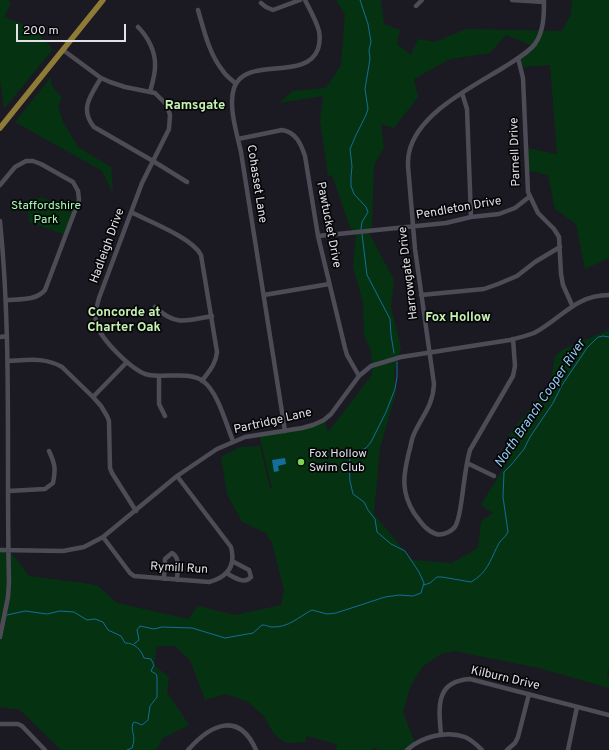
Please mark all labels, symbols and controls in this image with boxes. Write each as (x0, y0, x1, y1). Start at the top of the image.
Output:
scale bar (18, 16, 128, 42)
text: 200 m (23, 23, 59, 39)
district label: Ramsgate (165, 98, 225, 114)
street label: Parnell Drive (508, 117, 524, 187)
street label: Cohasset Lane (243, 144, 269, 224)
street label: Pawtucket Drive (313, 181, 343, 269)
street label: Pendleton Drive (415, 194, 503, 224)
park label: Staffordshire Park (11, 200, 81, 228)
street label: Hadleigh Drive (88, 207, 128, 285)
street label: Harrowgate Drive (396, 226, 422, 320)
district label: Concorde at Charter Oak (87, 305, 161, 336)
district label: Fox Hollow (425, 310, 491, 326)
water label: North Branch Cooper River (492, 337, 590, 471)
street label: Partridge Lane (233, 406, 313, 438)
place label: Fox Hollow Swim Club (309, 448, 367, 476)
marker: Fox Hollow Swim Club (296, 457, 306, 467)
street label: Rymill Run (150, 560, 208, 578)
street label: Kilburn Drive (469, 664, 541, 694)

